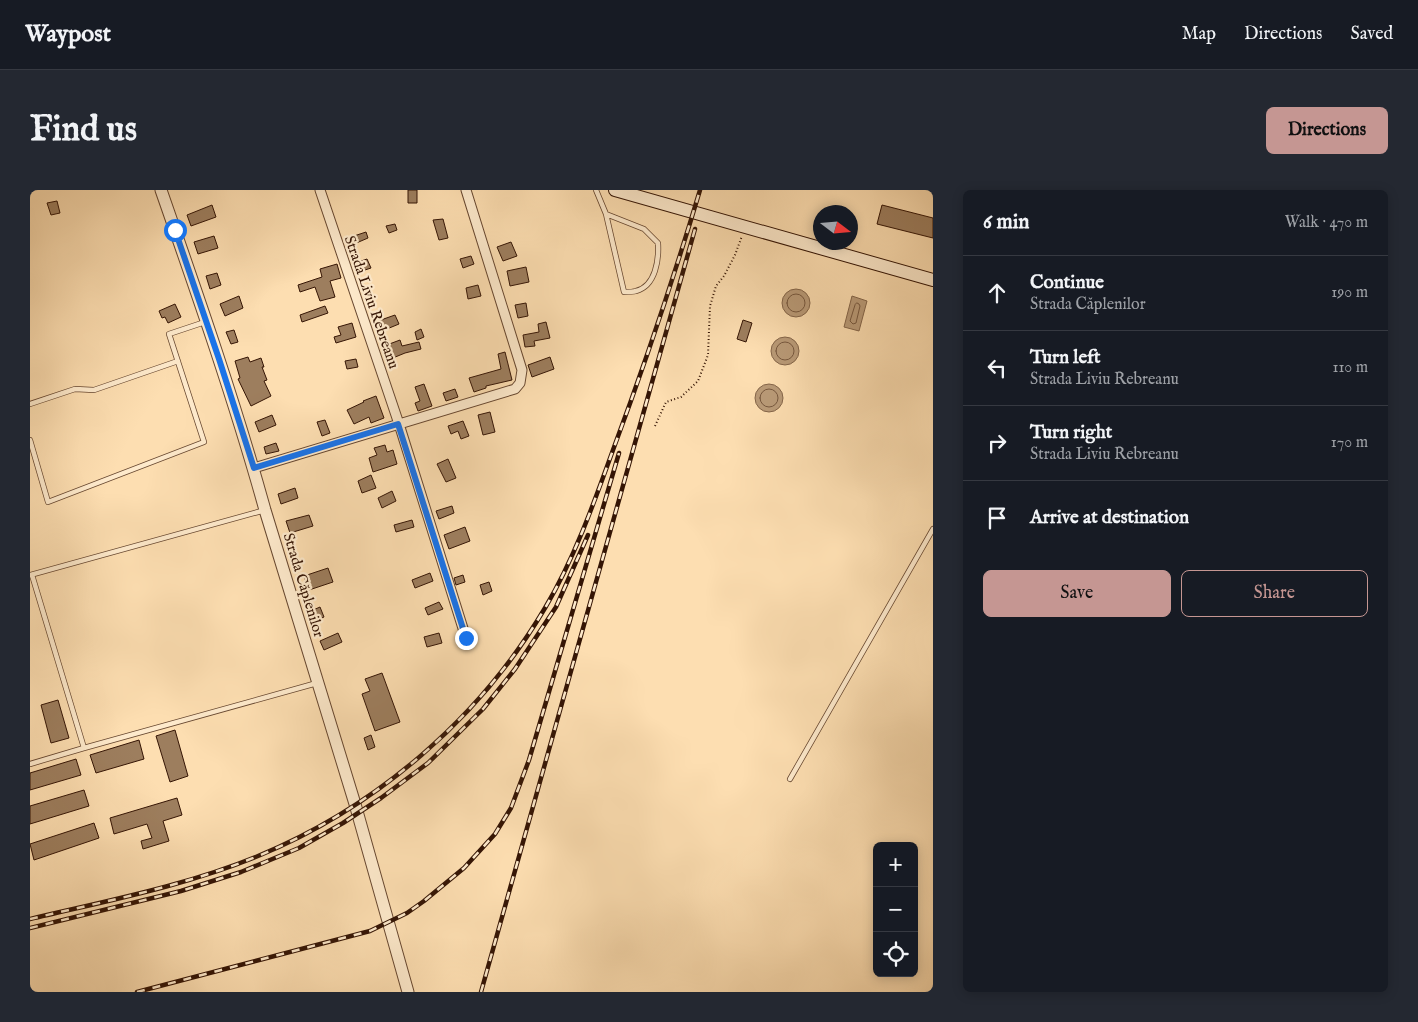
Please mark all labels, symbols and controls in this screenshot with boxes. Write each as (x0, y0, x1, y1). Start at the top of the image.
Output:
text: Waypost (25, 19, 111, 50)
text: Map (1182, 23, 1216, 46)
text: Directions (1244, 23, 1322, 46)
text: Saved (1350, 23, 1393, 46)
button: Directions (1266, 107, 1388, 154)
text: Find us (30, 108, 137, 153)
north arrow (813, 205, 858, 250)
text: 6 min (983, 209, 1029, 236)
text: Walk · 470 m (1285, 213, 1368, 233)
route start (164, 219, 187, 242)
street label: Strada Liviu Rebreanu (340, 233, 403, 371)
text: Continue (1030, 271, 1104, 295)
icon: ahead (983, 279, 1011, 307)
text: 190 m (1331, 283, 1368, 303)
text: Strada Căplenilor (1030, 295, 1146, 315)
text: Turn left (1030, 346, 1101, 370)
icon: left (983, 354, 1011, 382)
text: 110 m (1332, 358, 1368, 378)
text: Strada Liviu Rebreanu (1030, 370, 1179, 390)
text: Turn right (1030, 421, 1112, 445)
icon: right (983, 429, 1011, 457)
text: 170 m (1331, 433, 1368, 453)
text: Strada Liviu Rebreanu (1030, 445, 1179, 465)
icon: arrive (983, 504, 1011, 532)
text: Arrive at destination (1030, 506, 1189, 530)
street label: Strada Căplenilor (279, 531, 329, 640)
button: Save (983, 570, 1171, 617)
button: Share (1181, 570, 1368, 617)
route end (455, 627, 478, 650)
map controls (873, 842, 918, 977)
button: + (873, 842, 918, 887)
button: − (873, 887, 918, 932)
button: locate (873, 932, 918, 977)

